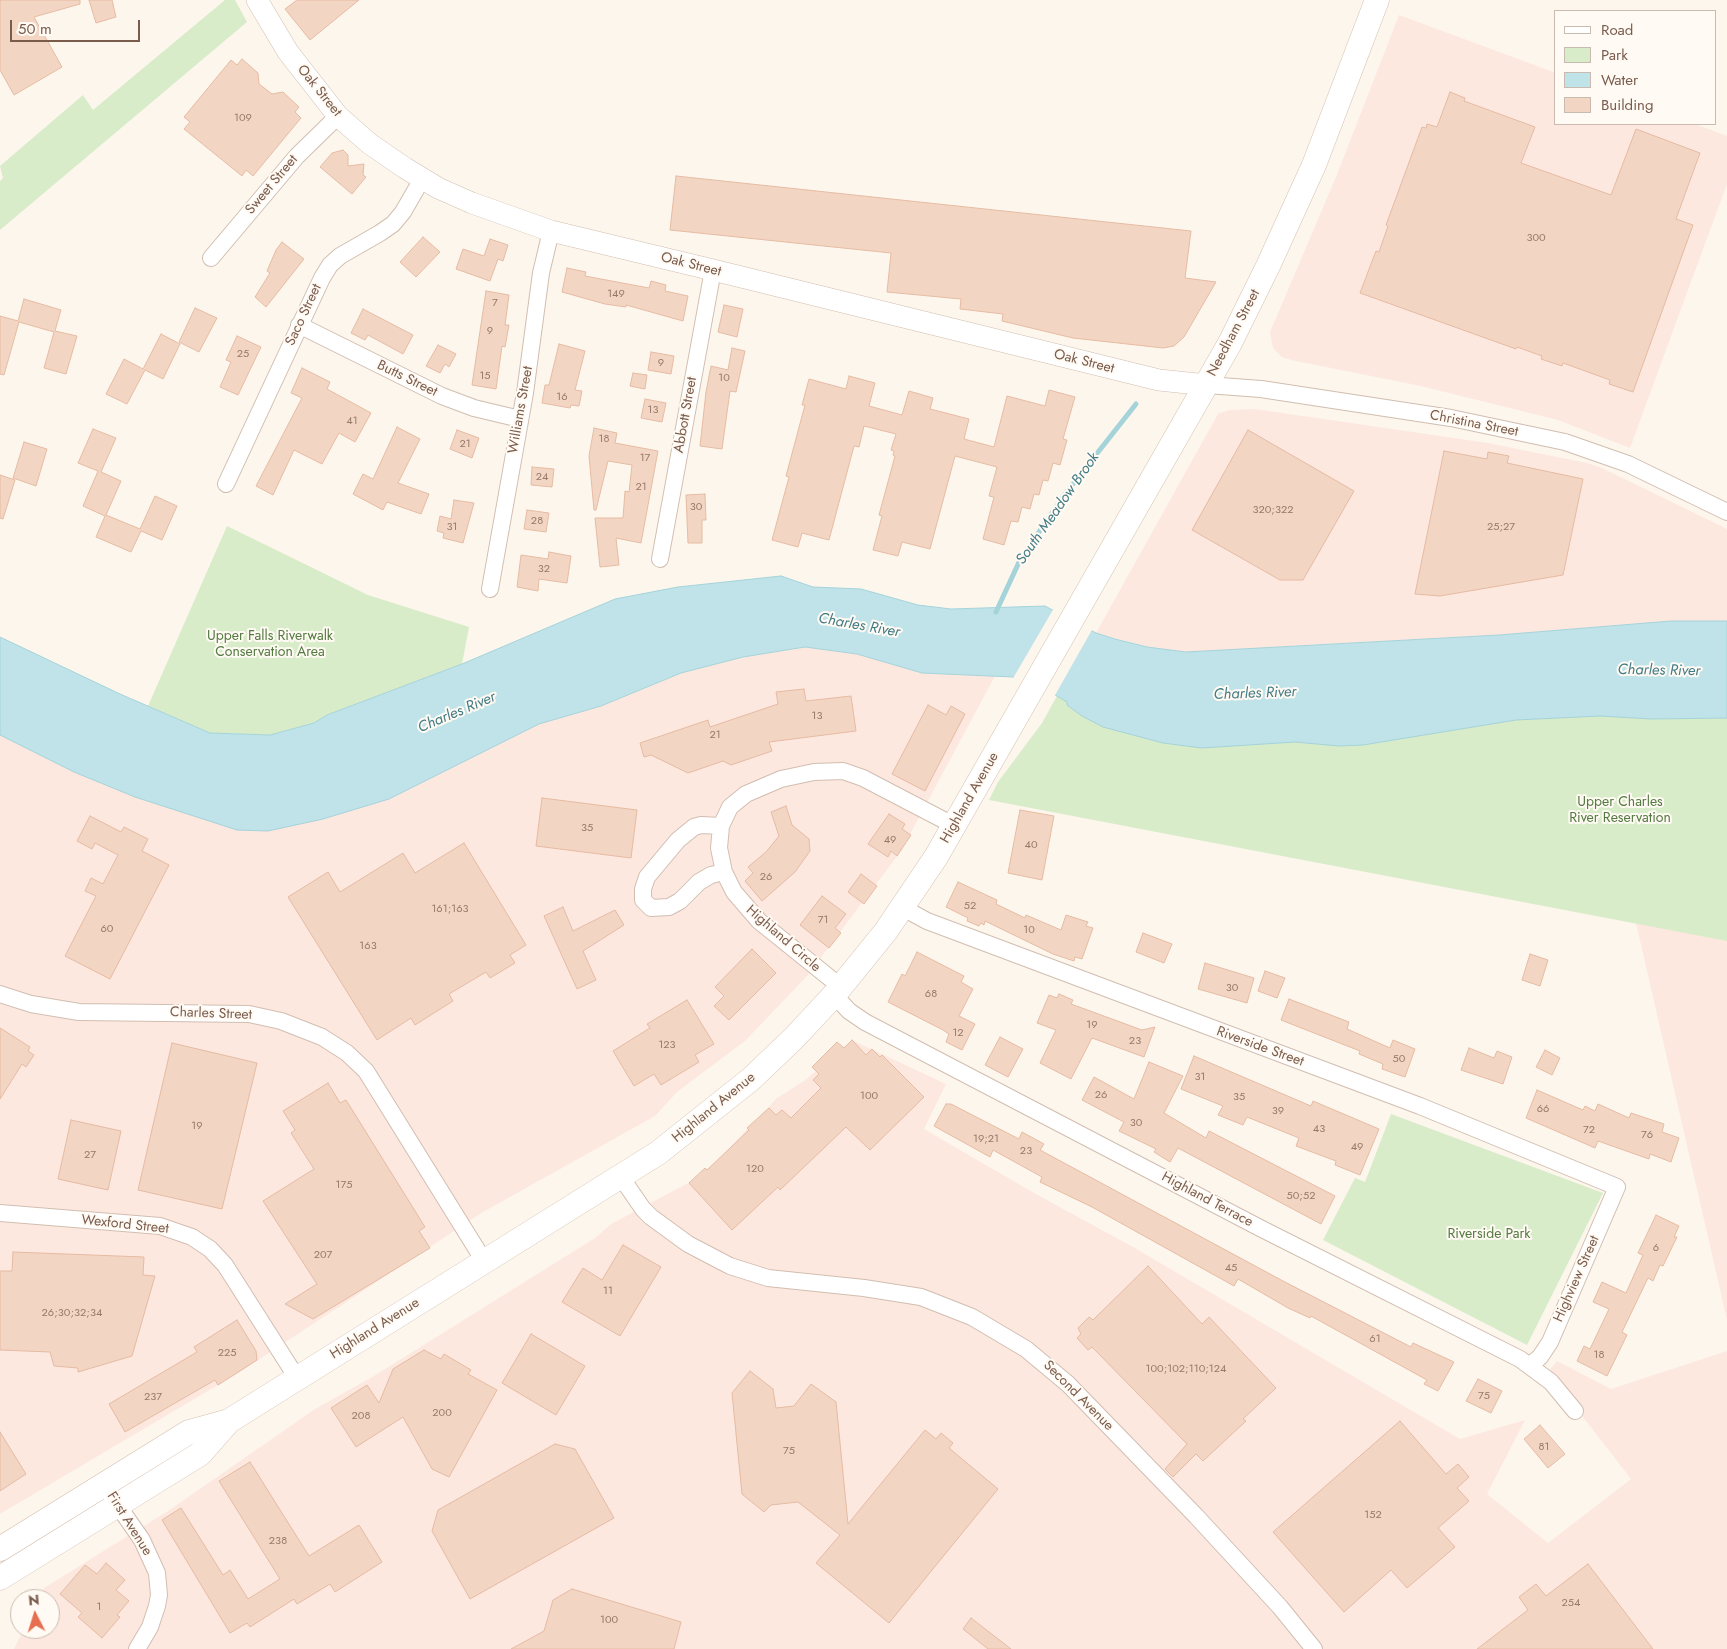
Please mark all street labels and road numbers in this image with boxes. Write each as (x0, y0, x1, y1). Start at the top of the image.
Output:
street label: Oak Street (293, 62, 345, 120)
street label: Sweet Street (242, 152, 302, 218)
street label: Oak Street (659, 249, 723, 281)
street label: Saco Street (282, 281, 326, 349)
street label: Needham Street (1204, 287, 1264, 379)
street label: Oak Street (1052, 346, 1116, 378)
street label: Butts Street (374, 357, 440, 401)
street label: Williams Street (505, 365, 537, 455)
street label: Abbott Street (671, 376, 701, 454)
street label: Christina Street (1428, 407, 1520, 441)
street label: Highland Avenue (937, 750, 1003, 846)
street label: Highland Circle (742, 902, 824, 976)
street label: Charles Street (170, 1004, 252, 1024)
street label: Riverside Street (1214, 1023, 1306, 1071)
street label: Highland Avenue (669, 1069, 759, 1147)
street label: Highland Terrace (1158, 1169, 1256, 1231)
street label: Wexford Street (81, 1212, 169, 1238)
street label: Highview Street (1550, 1233, 1604, 1325)
street label: Highland Avenue (327, 1295, 423, 1363)
street label: Second Avenue (1039, 1357, 1117, 1435)
street label: First Avenue (103, 1489, 155, 1559)

